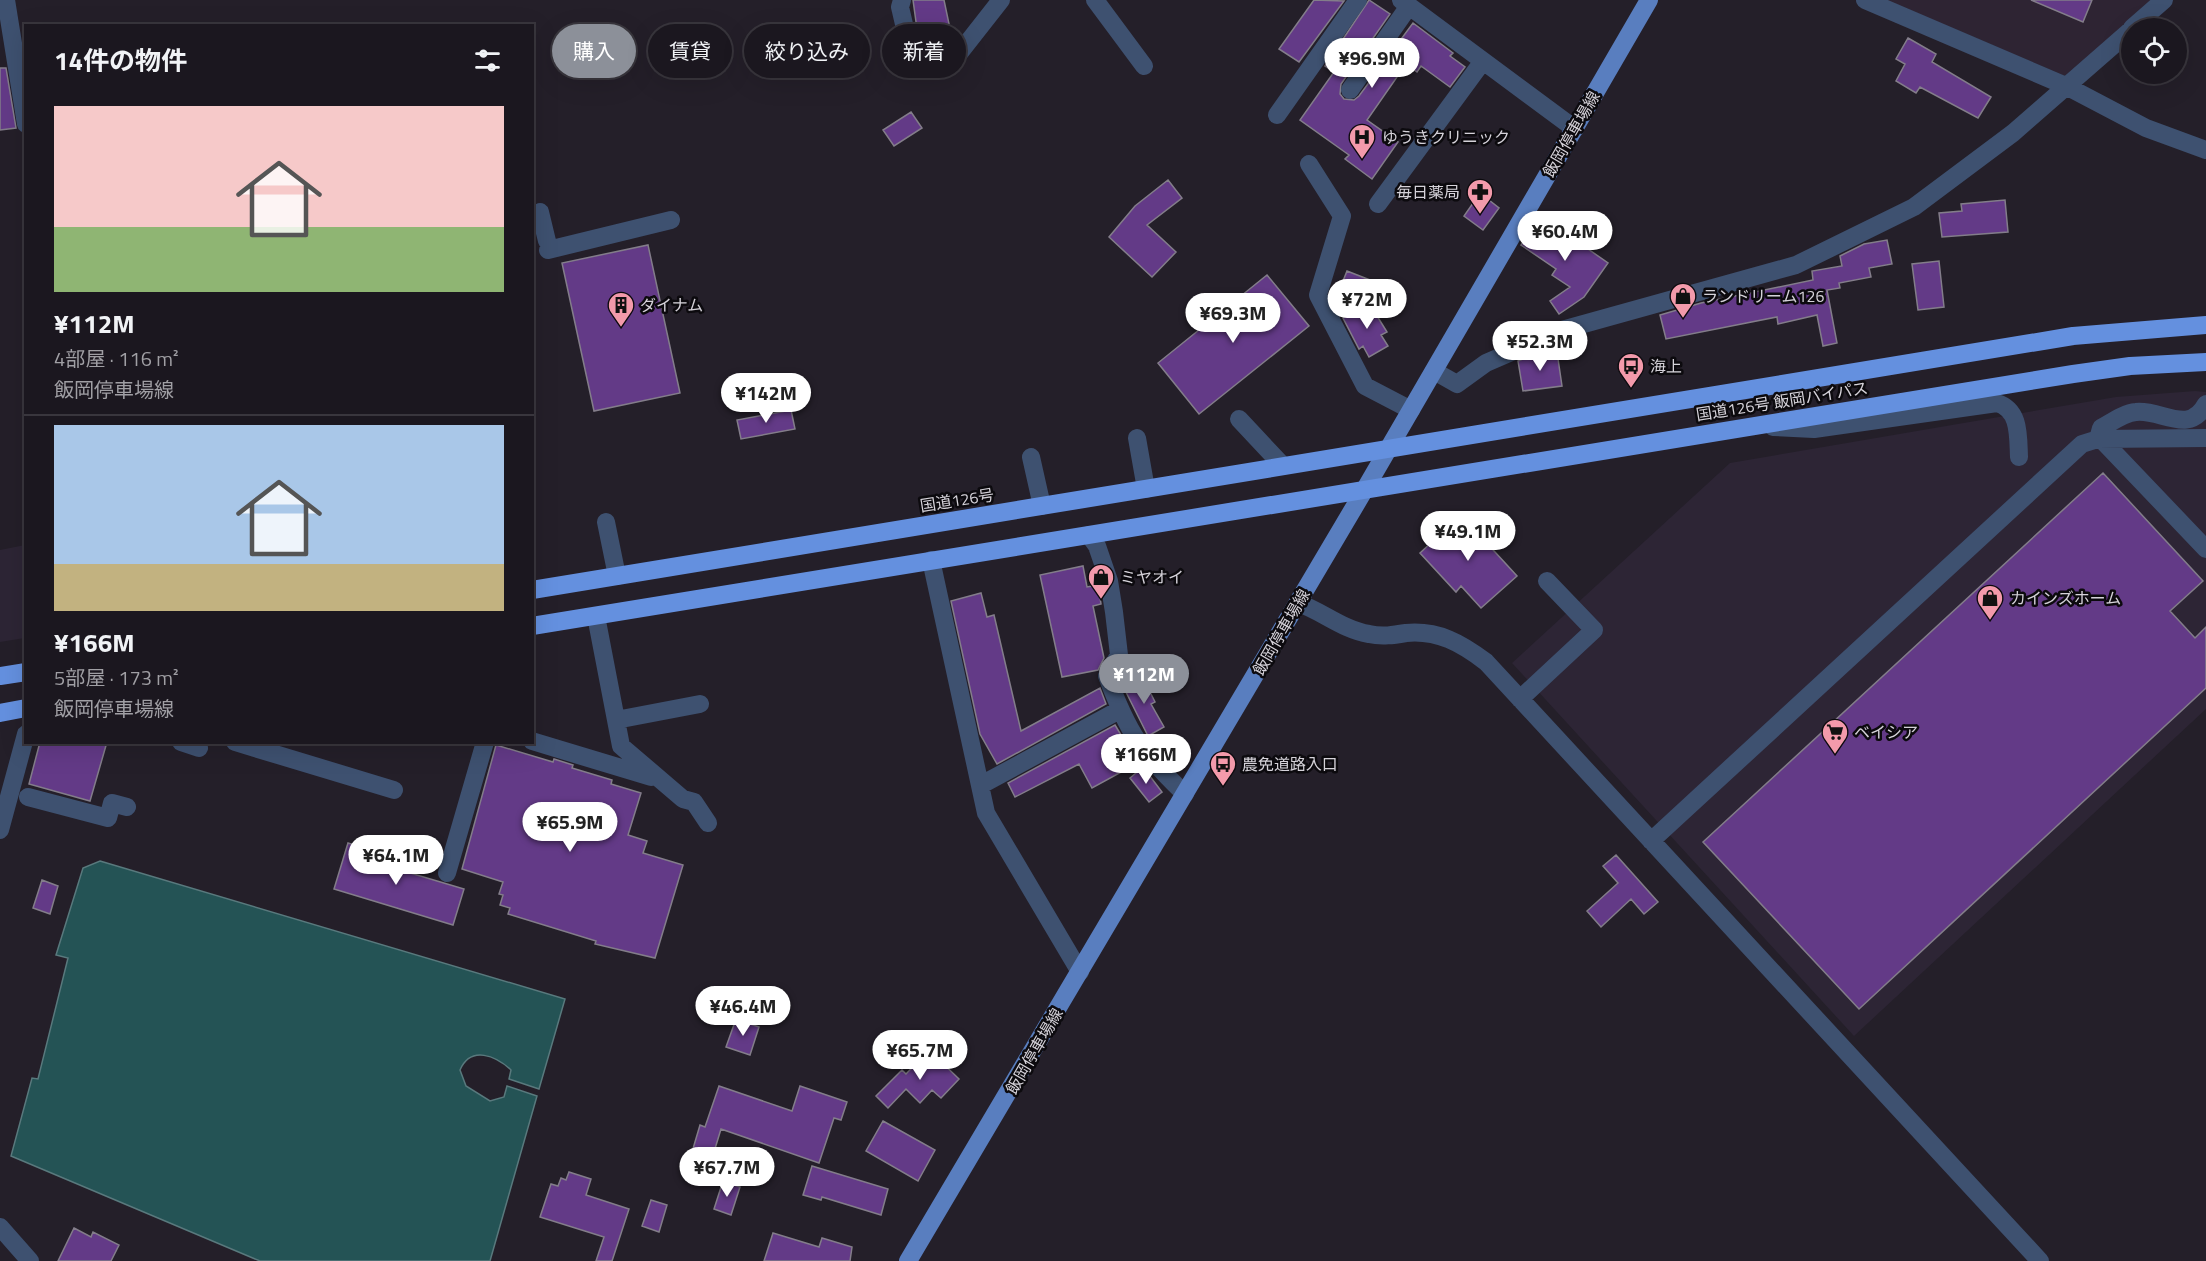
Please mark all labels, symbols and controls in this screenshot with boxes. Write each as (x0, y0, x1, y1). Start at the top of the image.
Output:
map controls (2121, 18, 2187, 84)
button: locate (2121, 18, 2187, 84)
chip: 購入 (552, 24, 636, 78)
chip: 賃貸 (648, 24, 732, 78)
chip: 絞り込み (744, 24, 870, 78)
chip: 新着 (882, 24, 966, 78)
pin: ¥96.9M (1323, 38, 1421, 89)
text: 14件の物件 (54, 41, 187, 80)
text: ¥96.9M (1338, 42, 1406, 73)
icon: filters (471, 44, 504, 77)
street label: 飯岡停車場線 (1537, 86, 1605, 182)
hospital icon: ゆうきクリニック (1347, 122, 1377, 160)
place label: ゆうきクリニック (1382, 125, 1510, 149)
icon: home (225, 145, 333, 253)
pharmacy icon: 毎日薬局 (1465, 177, 1495, 215)
place label: 毎日薬局 (1396, 180, 1460, 204)
pin: ¥60.4M (1516, 211, 1614, 262)
text: ¥60.4M (1531, 215, 1599, 246)
pin: ¥72M (1331, 279, 1403, 330)
shop icon: ランドリーム126 (1668, 281, 1698, 319)
text: ¥72M (1342, 283, 1392, 314)
place label: ランドリーム126 (1702, 284, 1824, 308)
building icon: ダイナム (606, 290, 636, 328)
place label: ダイナム (640, 293, 703, 317)
pin: ¥69.3M (1184, 293, 1282, 344)
text: ¥69.3M (1199, 297, 1267, 328)
text: ¥112M (54, 304, 135, 343)
pin: ¥52.3M (1491, 321, 1589, 372)
text: ¥52.3M (1506, 325, 1574, 356)
text: 4部屋 · 116 m² (54, 343, 179, 374)
bus stop icon: 海上 (1616, 351, 1646, 389)
place label: 海上 (1650, 354, 1682, 378)
pin: ¥142M (724, 373, 808, 424)
text: 飯岡停車場線 (54, 374, 174, 405)
street label: 国道126号 飯岡バイパス (1694, 376, 1870, 426)
text: ¥142M (735, 377, 797, 408)
icon: home (225, 464, 333, 572)
street label: 国道126号 (918, 482, 996, 518)
pin: ¥49.1M (1419, 511, 1517, 562)
text: ¥49.1M (1434, 515, 1502, 546)
shop icon: ミヤオイ (1086, 562, 1116, 600)
place label: ミヤオイ (1120, 565, 1184, 589)
shop icon: カインズホーム (1975, 583, 2005, 621)
street label: 飯岡停車場線 (1247, 584, 1315, 680)
place label: カインズホーム (2010, 586, 2121, 610)
text: ¥166M (54, 623, 135, 662)
pin: ¥112M (1102, 654, 1186, 705)
text: ¥112M (1113, 658, 1175, 689)
text: 5部屋 · 173 m² (54, 662, 179, 693)
text: 飯岡停車場線 (54, 693, 174, 724)
supermarket icon: ベイシア (1820, 717, 1850, 755)
place label: ベイシア (1854, 720, 1918, 744)
pin: ¥166M (1104, 734, 1188, 785)
text: ¥166M (1115, 738, 1177, 769)
bus stop icon: 農免道路入口 (1208, 749, 1238, 787)
place label: 農免道路入口 (1242, 752, 1338, 776)
pin: ¥65.9M (521, 802, 619, 853)
text: ¥65.9M (536, 806, 604, 837)
pin: ¥64.1M (347, 835, 445, 886)
text: ¥64.1M (362, 839, 430, 870)
pin: ¥46.4M (694, 986, 792, 1037)
text: ¥46.4M (709, 990, 777, 1021)
street label: 飯岡停車場線 (1000, 1003, 1068, 1099)
pin: ¥65.7M (871, 1030, 969, 1081)
text: ¥65.7M (886, 1034, 954, 1065)
pin: ¥67.7M (678, 1147, 776, 1198)
text: ¥67.7M (693, 1151, 761, 1182)

